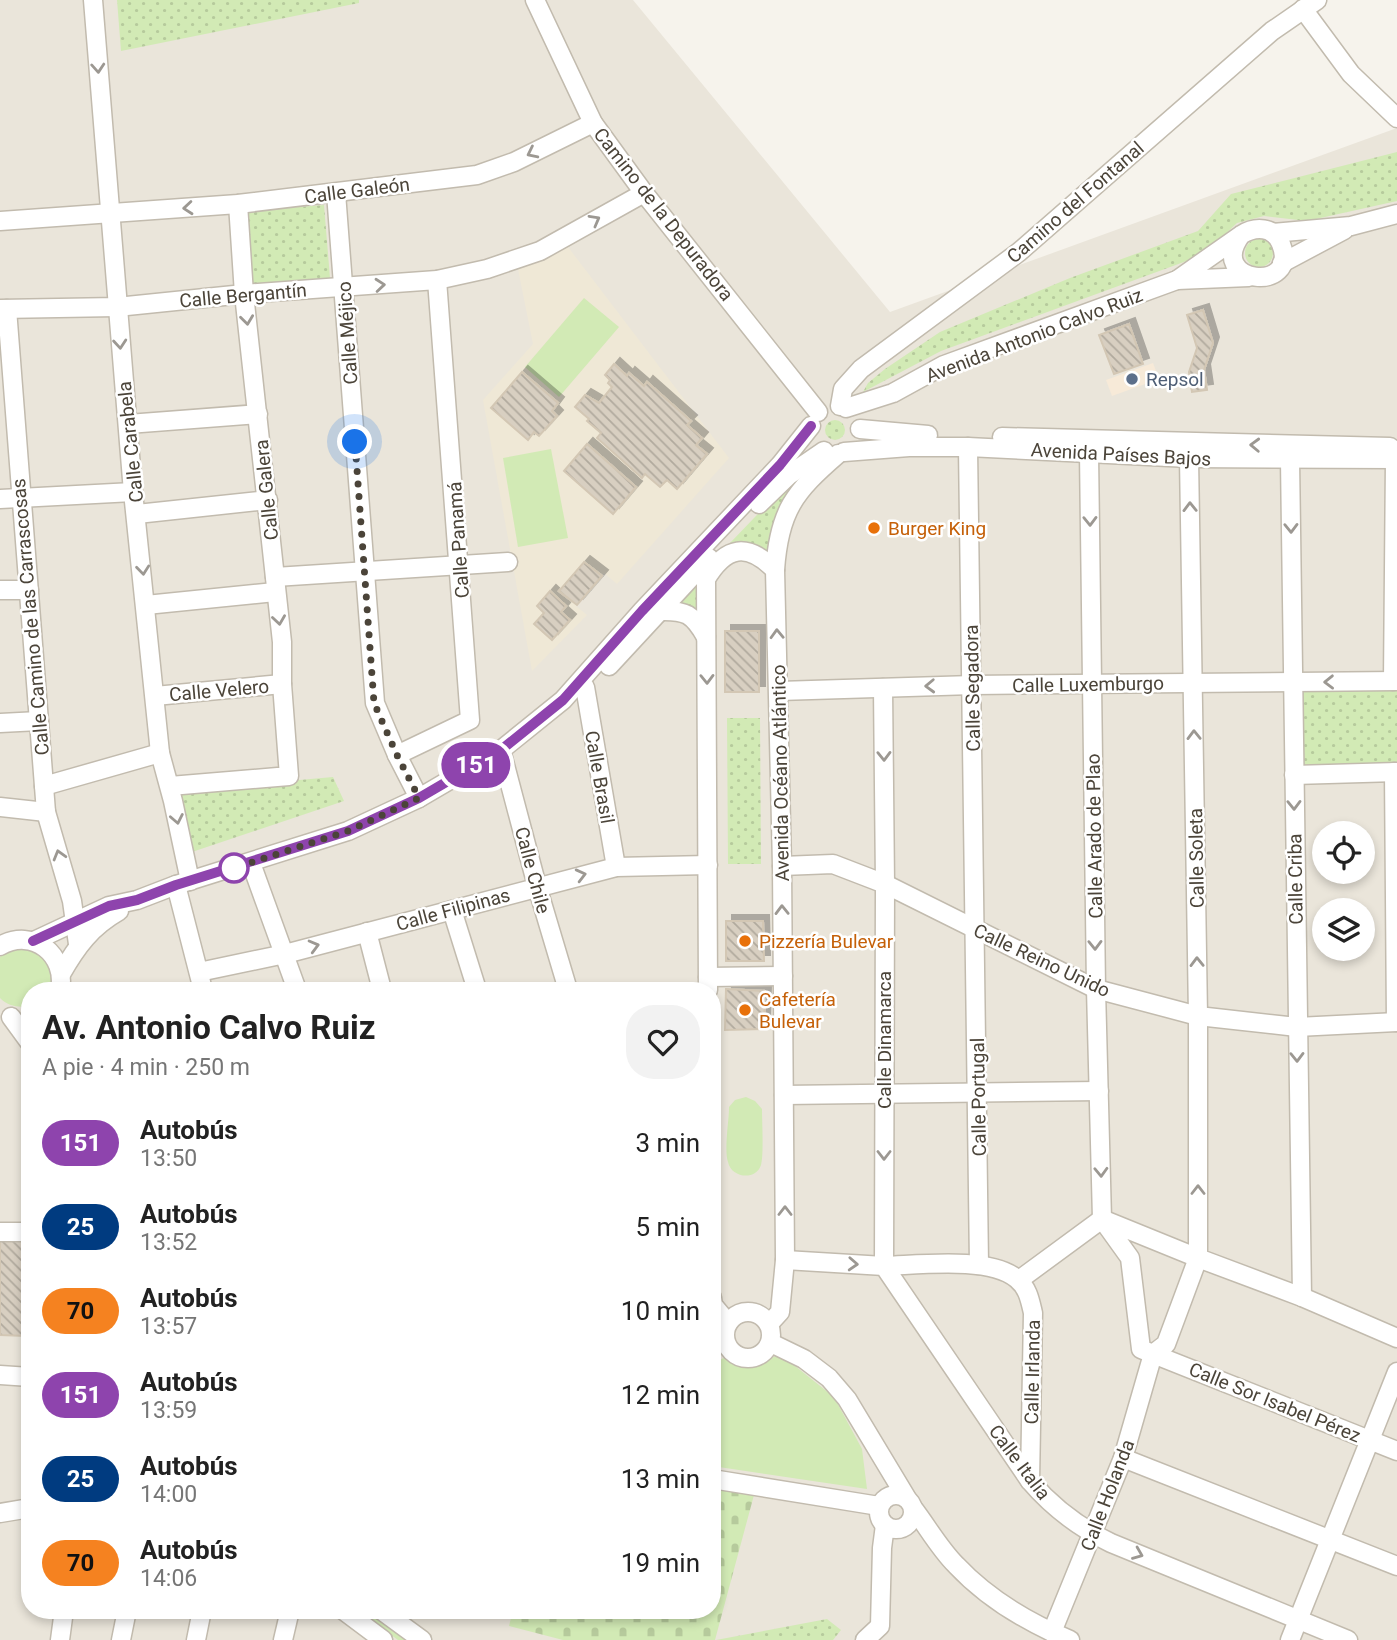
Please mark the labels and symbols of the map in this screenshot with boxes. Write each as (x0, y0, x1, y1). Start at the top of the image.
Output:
one-way arrow (91, 63, 106, 74)
street label: Camino de la Depuradora (589, 123, 738, 305)
street label: Camino del Fontanal (1002, 137, 1148, 268)
one-way arrow (527, 144, 539, 158)
street label: Calle Galeón (303, 173, 411, 208)
one-way arrow (182, 200, 193, 215)
one-way arrow (588, 215, 601, 228)
one-way arrow (374, 277, 386, 292)
street label: Calle Bergantín (178, 278, 308, 313)
street label: Calle Méjico (332, 281, 363, 385)
street label: Avenida Antonio Calvo Ruiz (922, 283, 1146, 388)
one-way arrow (240, 315, 255, 326)
one-way arrow (112, 338, 127, 349)
place label: Repsol (1146, 368, 1204, 391)
marker: Repsol (1124, 371, 1140, 387)
street label: Calle Carabela (113, 380, 148, 504)
your location (337, 424, 372, 459)
one-way arrow (1250, 437, 1260, 453)
street label: Calle Galera (250, 438, 283, 541)
street label: Avenida Países Bajos (1030, 438, 1212, 471)
street label: Calle Camino de las Carrascosas (7, 478, 54, 756)
street label: Calle Panamá (443, 481, 474, 599)
one-way arrow (1182, 502, 1198, 512)
place label: Burger King (888, 517, 986, 540)
one-way arrow (1082, 517, 1098, 527)
marker: Burger King (866, 520, 882, 536)
one-way arrow (1283, 523, 1299, 534)
one-way arrow (135, 564, 150, 576)
one-way arrow (271, 614, 286, 626)
street label: Calle Segadora (960, 624, 985, 752)
one-way arrow (770, 628, 785, 639)
street label: Avenida Océano Atlántico (767, 664, 794, 882)
street label: Calle Luxemburgo (1012, 672, 1164, 697)
street label: Calle Velero (168, 675, 270, 706)
one-way arrow (699, 675, 715, 685)
one-way arrow (1323, 675, 1334, 690)
one-way arrow (924, 679, 935, 694)
street label: Calle Brasil (580, 729, 619, 825)
one-way arrow (1187, 729, 1202, 740)
line badge: 151 (436, 742, 516, 788)
one-way arrow (876, 751, 892, 762)
street label: Calle Arado de Plao (1082, 753, 1107, 919)
one-way arrow (1286, 800, 1302, 810)
street label: Calle Soleta (1184, 808, 1209, 908)
one-way arrow (169, 813, 184, 825)
street label: Calle Chile (510, 824, 555, 916)
street label: Calle Criba (1283, 833, 1308, 925)
one-way arrow (52, 850, 67, 862)
unlabelled marker (219, 853, 249, 883)
one-way arrow (575, 869, 587, 883)
street label: Calle Filipinas (394, 883, 513, 936)
one-way arrow (774, 904, 790, 915)
street label: Calle Reino Unido (970, 919, 1114, 1002)
place label: Pizzería Bulevar (759, 930, 894, 953)
marker: Pizzería Bulevar (737, 933, 753, 949)
one-way arrow (307, 940, 319, 954)
one-way arrow (1087, 940, 1103, 951)
one-way arrow (1189, 957, 1205, 967)
street label: Calle Dinamarca (873, 971, 896, 1109)
place label: Cafetería Bulevar (759, 988, 836, 1033)
marker: Cafetería Bulevar (737, 1002, 753, 1018)
street label: Calle Portugal (966, 1037, 991, 1157)
one-way arrow (1290, 1051, 1305, 1062)
one-way arrow (876, 1150, 892, 1161)
one-way arrow (1093, 1167, 1109, 1178)
one-way arrow (1190, 1184, 1206, 1195)
one-way arrow (777, 1205, 792, 1216)
one-way arrow (848, 1256, 859, 1271)
street label: Calle Irlanda (1020, 1319, 1045, 1425)
street label: Calle Sor Isabel Pérez (1186, 1358, 1364, 1447)
street label: Calle Italia (984, 1420, 1055, 1504)
street label: Calle Holanda (1076, 1436, 1139, 1554)
one-way arrow (1132, 1546, 1144, 1560)

